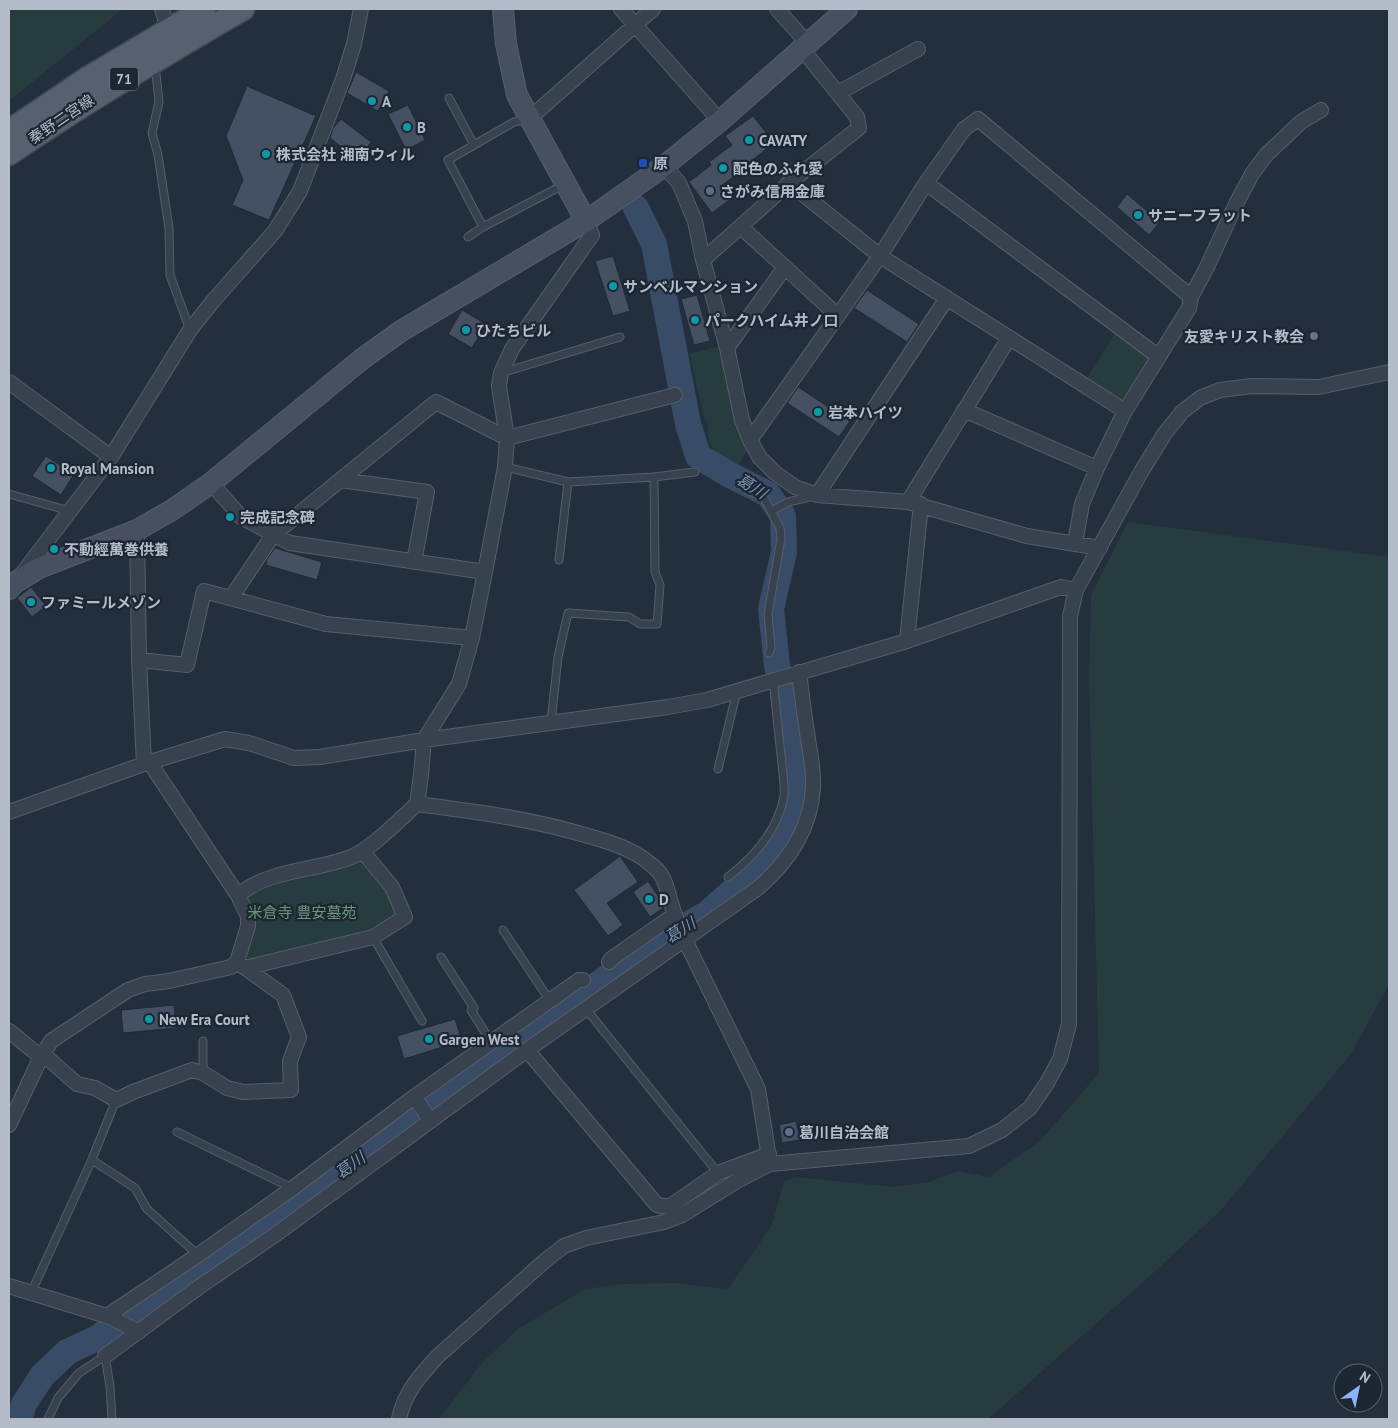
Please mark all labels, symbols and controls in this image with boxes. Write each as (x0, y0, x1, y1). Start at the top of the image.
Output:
road number: 71 (110, 68, 138, 90)
street label: 秦野二宮線 (25, 90, 97, 148)
place label: A (382, 92, 392, 111)
marker: A (366, 95, 378, 107)
place label: B (417, 118, 426, 137)
marker: B (401, 121, 413, 133)
place label: CAVATY (759, 131, 807, 150)
marker: CAVATY (743, 134, 755, 146)
place label: 株式会社 湘南ウィル (276, 145, 415, 164)
marker: 株式会社 湘南ウィル (260, 148, 272, 160)
place label: 原 (653, 154, 668, 173)
marker: 原 (637, 157, 649, 169)
place label: 配色のふれ愛 (733, 159, 823, 178)
marker: 配色のふれ愛 (717, 162, 729, 174)
place label: さがみ信用金庫 (720, 182, 825, 201)
marker: さがみ信用金庫 (704, 185, 716, 197)
place label: サニーフラット (1148, 206, 1252, 225)
marker: サニーフラット (1132, 209, 1144, 221)
place label: サンベルマンション (623, 277, 758, 296)
marker: サンベルマンション (607, 280, 619, 292)
place label: パークハイム井ノ口 (705, 311, 839, 330)
marker: パークハイム井ノ口 (689, 314, 701, 326)
place label: ひたちビル (476, 321, 551, 340)
marker: ひたちビル (460, 324, 472, 336)
place label: 友愛キリスト教会 (1184, 327, 1304, 346)
marker: 友愛キリスト教会 (1308, 330, 1320, 342)
place label: 岩本ハイツ (828, 403, 903, 422)
marker: 岩本ハイツ (812, 406, 824, 418)
place label: Royal Mansion (61, 459, 154, 478)
marker: Royal Mansion (45, 462, 57, 474)
water label: 葛川 (733, 469, 773, 504)
place label: 完成記念碑 (240, 508, 315, 527)
marker: 完成記念碑 (224, 511, 236, 523)
place label: 不動經萬巻供養 (64, 540, 169, 559)
marker: 不動經萬巻供養 (48, 543, 60, 555)
place label: ファミールメゾン (41, 593, 161, 612)
marker: ファミールメゾン (25, 596, 37, 608)
place label: D (659, 890, 669, 909)
marker: D (643, 893, 655, 905)
park label: 米倉寺 豊安墓苑 (247, 903, 357, 922)
water label: 葛川 (661, 912, 701, 947)
place label: New Era Court (159, 1010, 250, 1029)
marker: New Era Court (143, 1013, 155, 1025)
place label: Gargen West (439, 1030, 520, 1049)
marker: Gargen West (423, 1033, 435, 1045)
place label: 葛川自治会館 (799, 1123, 889, 1142)
marker: 葛川自治会館 (783, 1126, 795, 1138)
water label: 葛川 (331, 1146, 370, 1182)
north arrow (1333, 1363, 1383, 1413)
text: N (1356, 1367, 1374, 1387)

